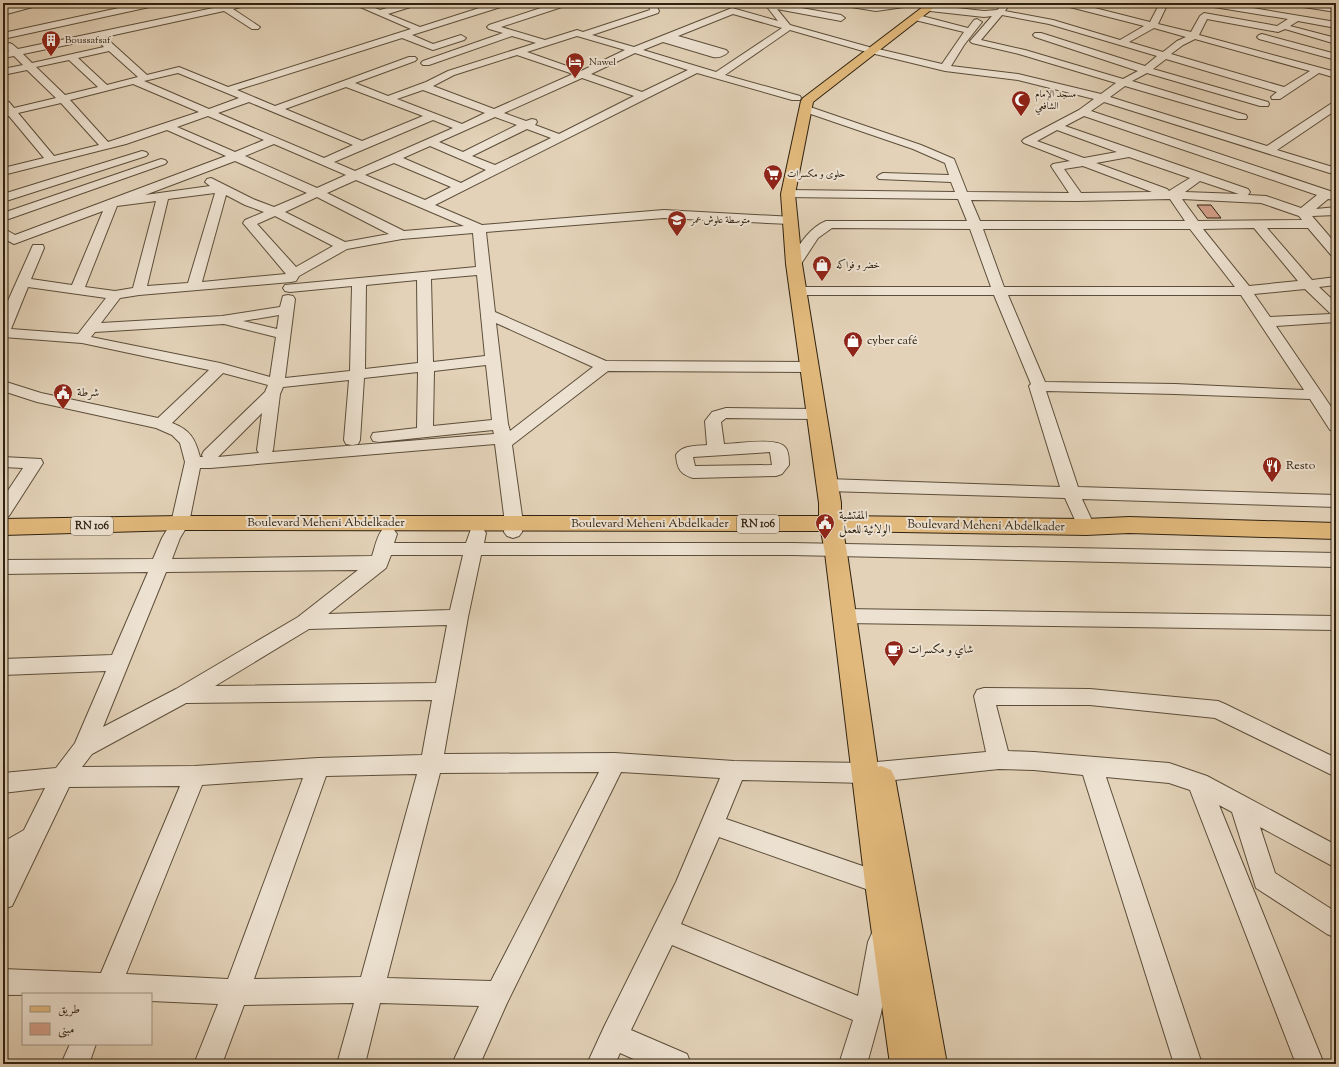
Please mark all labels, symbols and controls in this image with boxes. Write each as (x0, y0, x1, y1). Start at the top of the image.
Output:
building icon: Boussafsaf (40, 29, 62, 57)
place label: Boussafsaf (65, 33, 111, 48)
hotel icon: Nawel (564, 51, 586, 79)
place label: Nawel (589, 55, 616, 70)
place label: مسجد الإمام الشافعي (1035, 87, 1076, 115)
mosque icon: مسجد الإمام الشافعي (1010, 89, 1032, 117)
supermarket icon: حلوى و مكسرات (762, 163, 784, 191)
place label: حلوى و مكسرات (787, 167, 845, 182)
school or university icon: متوسطة علوش عمر (666, 209, 688, 237)
place label: متوسطة علوش عمر (690, 213, 750, 228)
shop icon: خضر و فواكه (811, 254, 833, 282)
place label: خضر و فواكه (836, 258, 880, 273)
shop icon: cyber café (842, 330, 864, 358)
place label: cyber café (867, 332, 918, 350)
public building icon: شرطة (52, 382, 74, 410)
place label: شرطة (77, 384, 99, 402)
restaurant icon: Resto (1261, 455, 1283, 483)
place label: Resto (1286, 457, 1316, 475)
place label: المفتشية الولائية للعمل (839, 507, 891, 539)
public building icon: المفتشية الولائية للعمل (814, 512, 836, 540)
street label: Boulevard Meheni Abdelkader (247, 514, 405, 532)
street label: Boulevard Meheni Abdelkader (571, 515, 729, 533)
road number: RN 106 (737, 515, 779, 533)
street label: Boulevard Meheni Abdelkader (907, 516, 1065, 536)
road number: RN 106 (71, 517, 113, 535)
cafe icon: شاي و مكسرات (883, 639, 905, 667)
place label: شاي و مكسرات (908, 641, 973, 659)
legend (22, 993, 152, 1045)
text: طريق (58, 1001, 80, 1019)
text: مبنى (58, 1021, 74, 1039)

